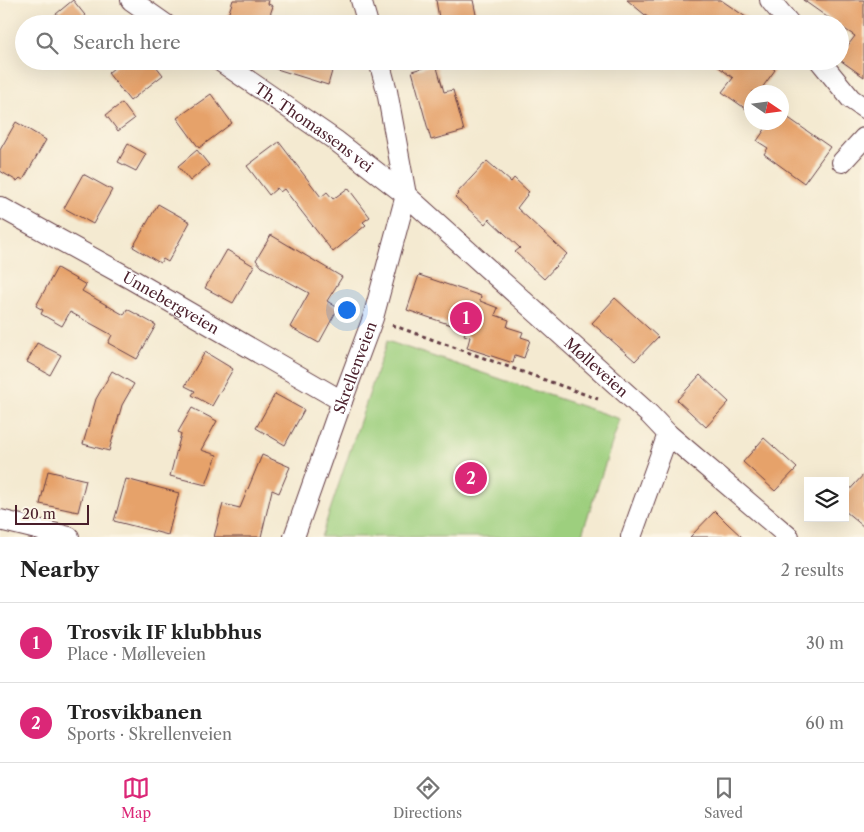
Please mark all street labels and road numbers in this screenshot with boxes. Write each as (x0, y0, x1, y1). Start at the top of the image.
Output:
street label: Th. Thomassens vei (251, 78, 378, 176)
street label: Unnebergveien (120, 267, 224, 338)
street label: Skrellenveien (329, 318, 381, 416)
street label: Mølleveien (561, 333, 633, 401)

